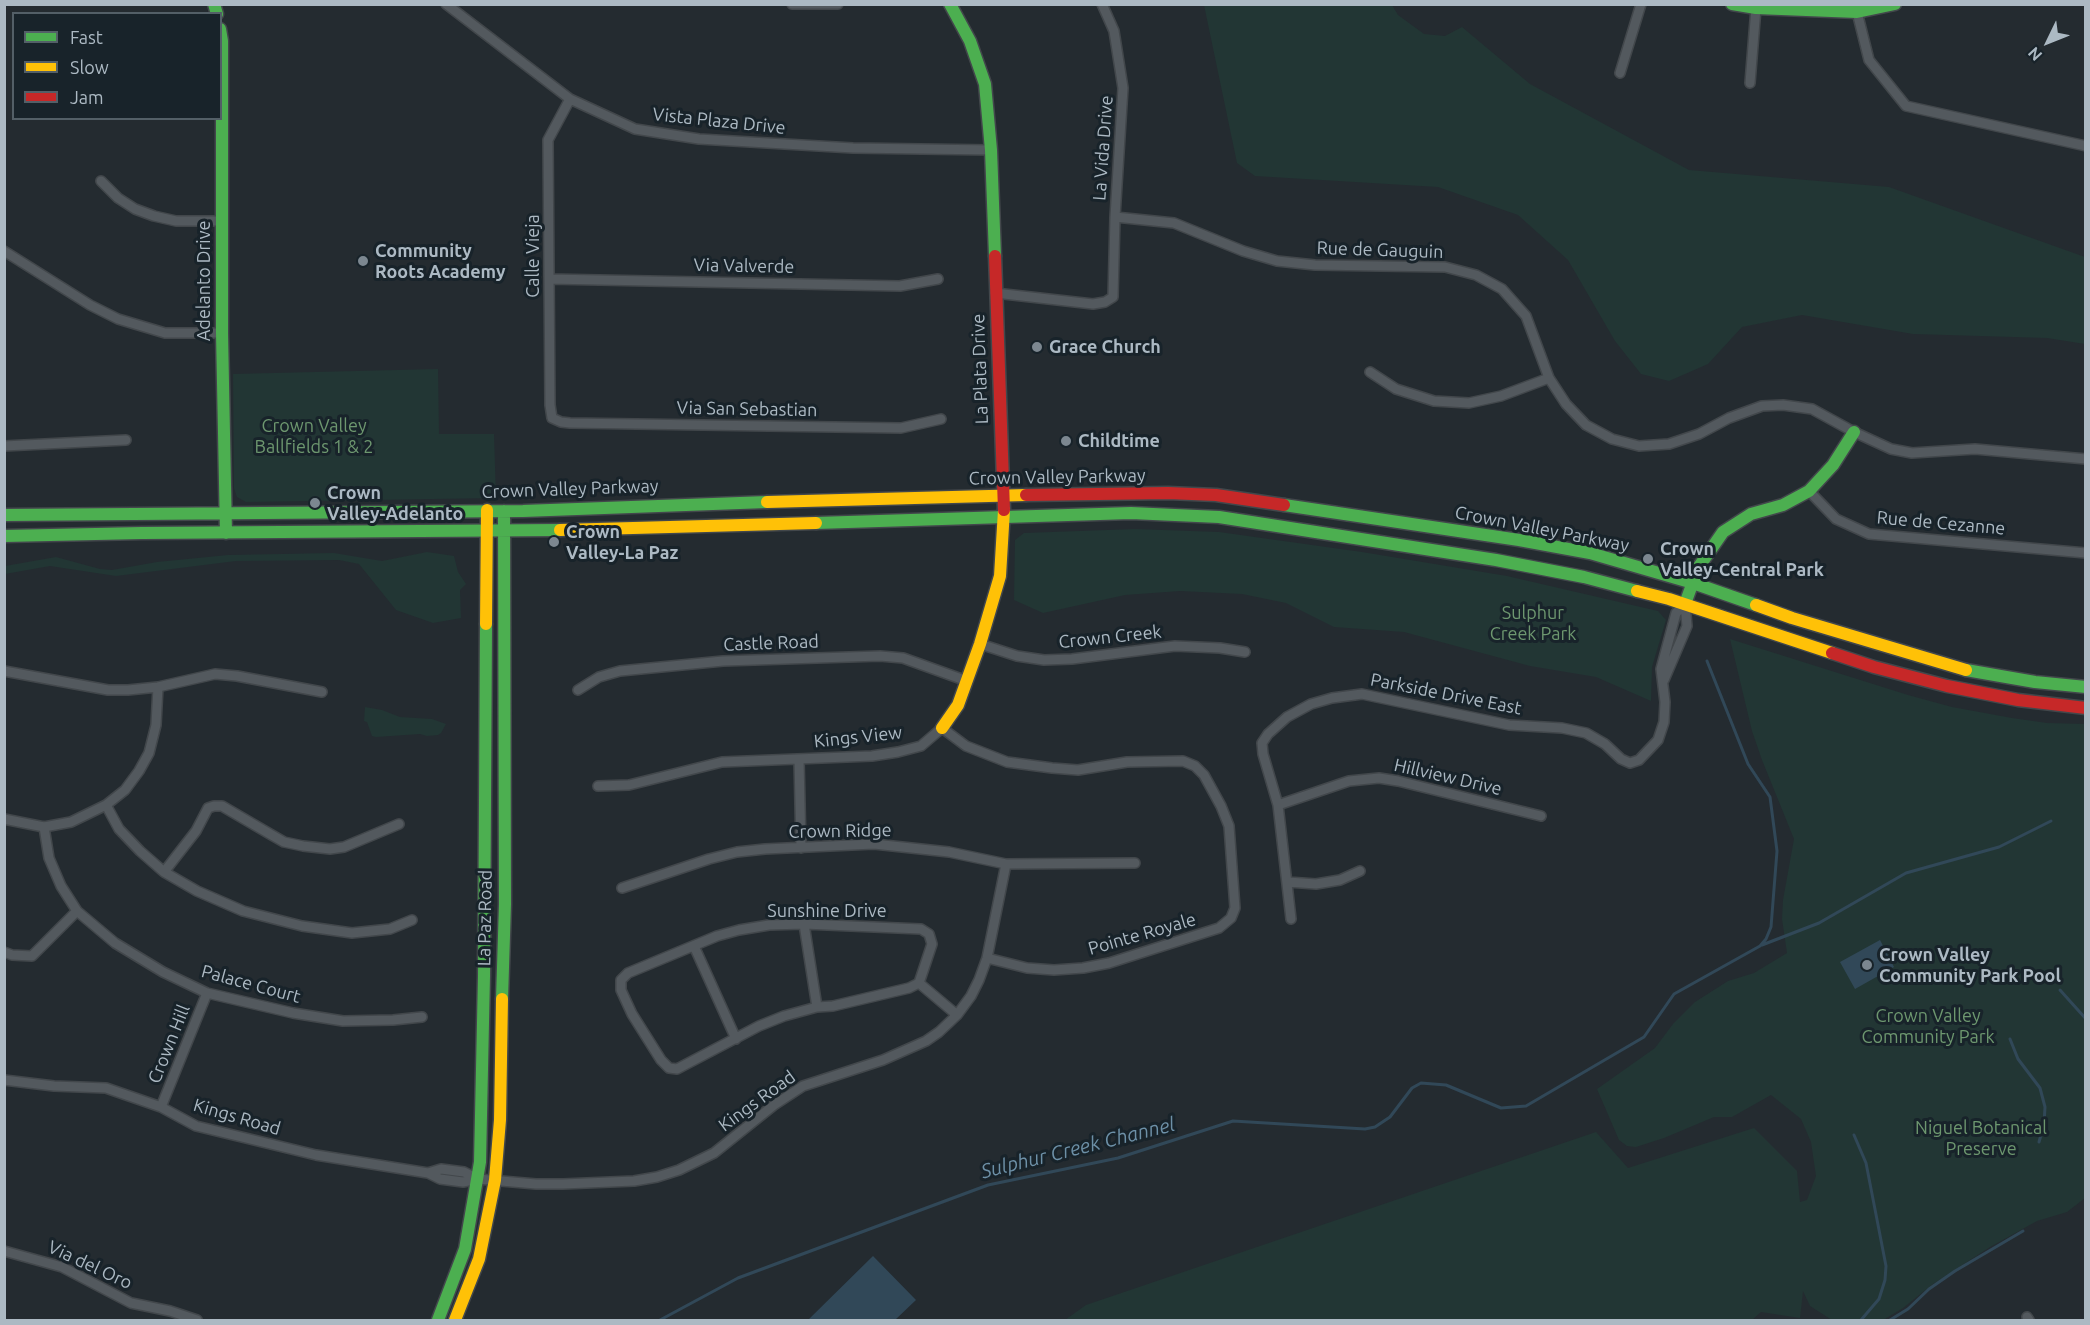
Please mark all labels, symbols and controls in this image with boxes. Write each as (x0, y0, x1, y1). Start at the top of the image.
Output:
legend (12, 12, 222, 120)
north arrow (2018, 12, 2078, 72)
text: Fast (70, 27, 103, 47)
text: N (2024, 44, 2045, 65)
text: Slow (70, 57, 109, 77)
text: Jam (70, 87, 104, 107)
street label: La Vida Drive (1089, 95, 1117, 201)
street label: Vista Plaza Drive (651, 103, 787, 139)
street label: Calle Vieja (522, 214, 544, 298)
street label: Adelanto Drive (193, 221, 215, 341)
street label: Rue de Gauguin (1316, 237, 1444, 263)
place label: Community Roots Academy (375, 240, 506, 282)
marker: Community Roots Academy (356, 254, 370, 268)
street label: Via Valverde (693, 254, 795, 278)
street label: La Plata Drive (967, 314, 993, 424)
place label: Grace Church (1049, 336, 1161, 358)
marker: Grace Church (1030, 340, 1044, 354)
street label: Via San Sebastian (676, 397, 818, 421)
park label: Crown Valley Ballfields 1 & 2 (255, 415, 373, 458)
place label: Childtime (1078, 430, 1160, 452)
marker: Childtime (1059, 434, 1073, 448)
street label: Crown Valley Parkway (968, 465, 1146, 489)
street label: Crown Valley Parkway (481, 475, 659, 503)
place label: Crown Valley-Adelanto (327, 482, 463, 524)
marker: Crown Valley-Adelanto (308, 496, 322, 510)
street label: Crown Valley Parkway (1453, 502, 1631, 556)
street label: Rue de Cezanne (1876, 507, 2006, 539)
place label: Crown Valley-La Paz (566, 521, 678, 564)
marker: Crown Valley-La Paz (547, 535, 561, 549)
place label: Crown Valley-Central Park (1660, 538, 1824, 580)
marker: Crown Valley-Central Park (1641, 552, 1655, 566)
park label: Sulphur Creek Park (1490, 602, 1576, 644)
street label: Crown Creek (1057, 621, 1163, 653)
street label: Castle Road (723, 631, 819, 655)
street label: Parkside Drive East (1369, 669, 1523, 719)
street label: Kings View (813, 722, 903, 752)
street label: Hillview Drive (1392, 754, 1504, 800)
street label: Crown Ridge (788, 819, 892, 843)
street label: La Paz Road (473, 870, 497, 966)
street label: Sunshine Drive (767, 900, 887, 922)
street label: Pointe Royale (1086, 908, 1198, 960)
place label: Crown Valley Community Park Pool (1879, 944, 2061, 986)
marker: Crown Valley Community Park Pool (1860, 958, 1874, 972)
street label: Palace Court (199, 960, 303, 1008)
street label: Crown Hill (143, 1001, 195, 1087)
park label: Crown Valley Community Park (1861, 1005, 1995, 1048)
street label: Kings Road (714, 1066, 800, 1136)
street label: Kings Road (191, 1094, 283, 1140)
water label: Sulphur Creek Channel (979, 1112, 1177, 1184)
park label: Niguel Botanical Preserve (1915, 1117, 2047, 1160)
street label: Via del Oro (44, 1236, 136, 1294)

